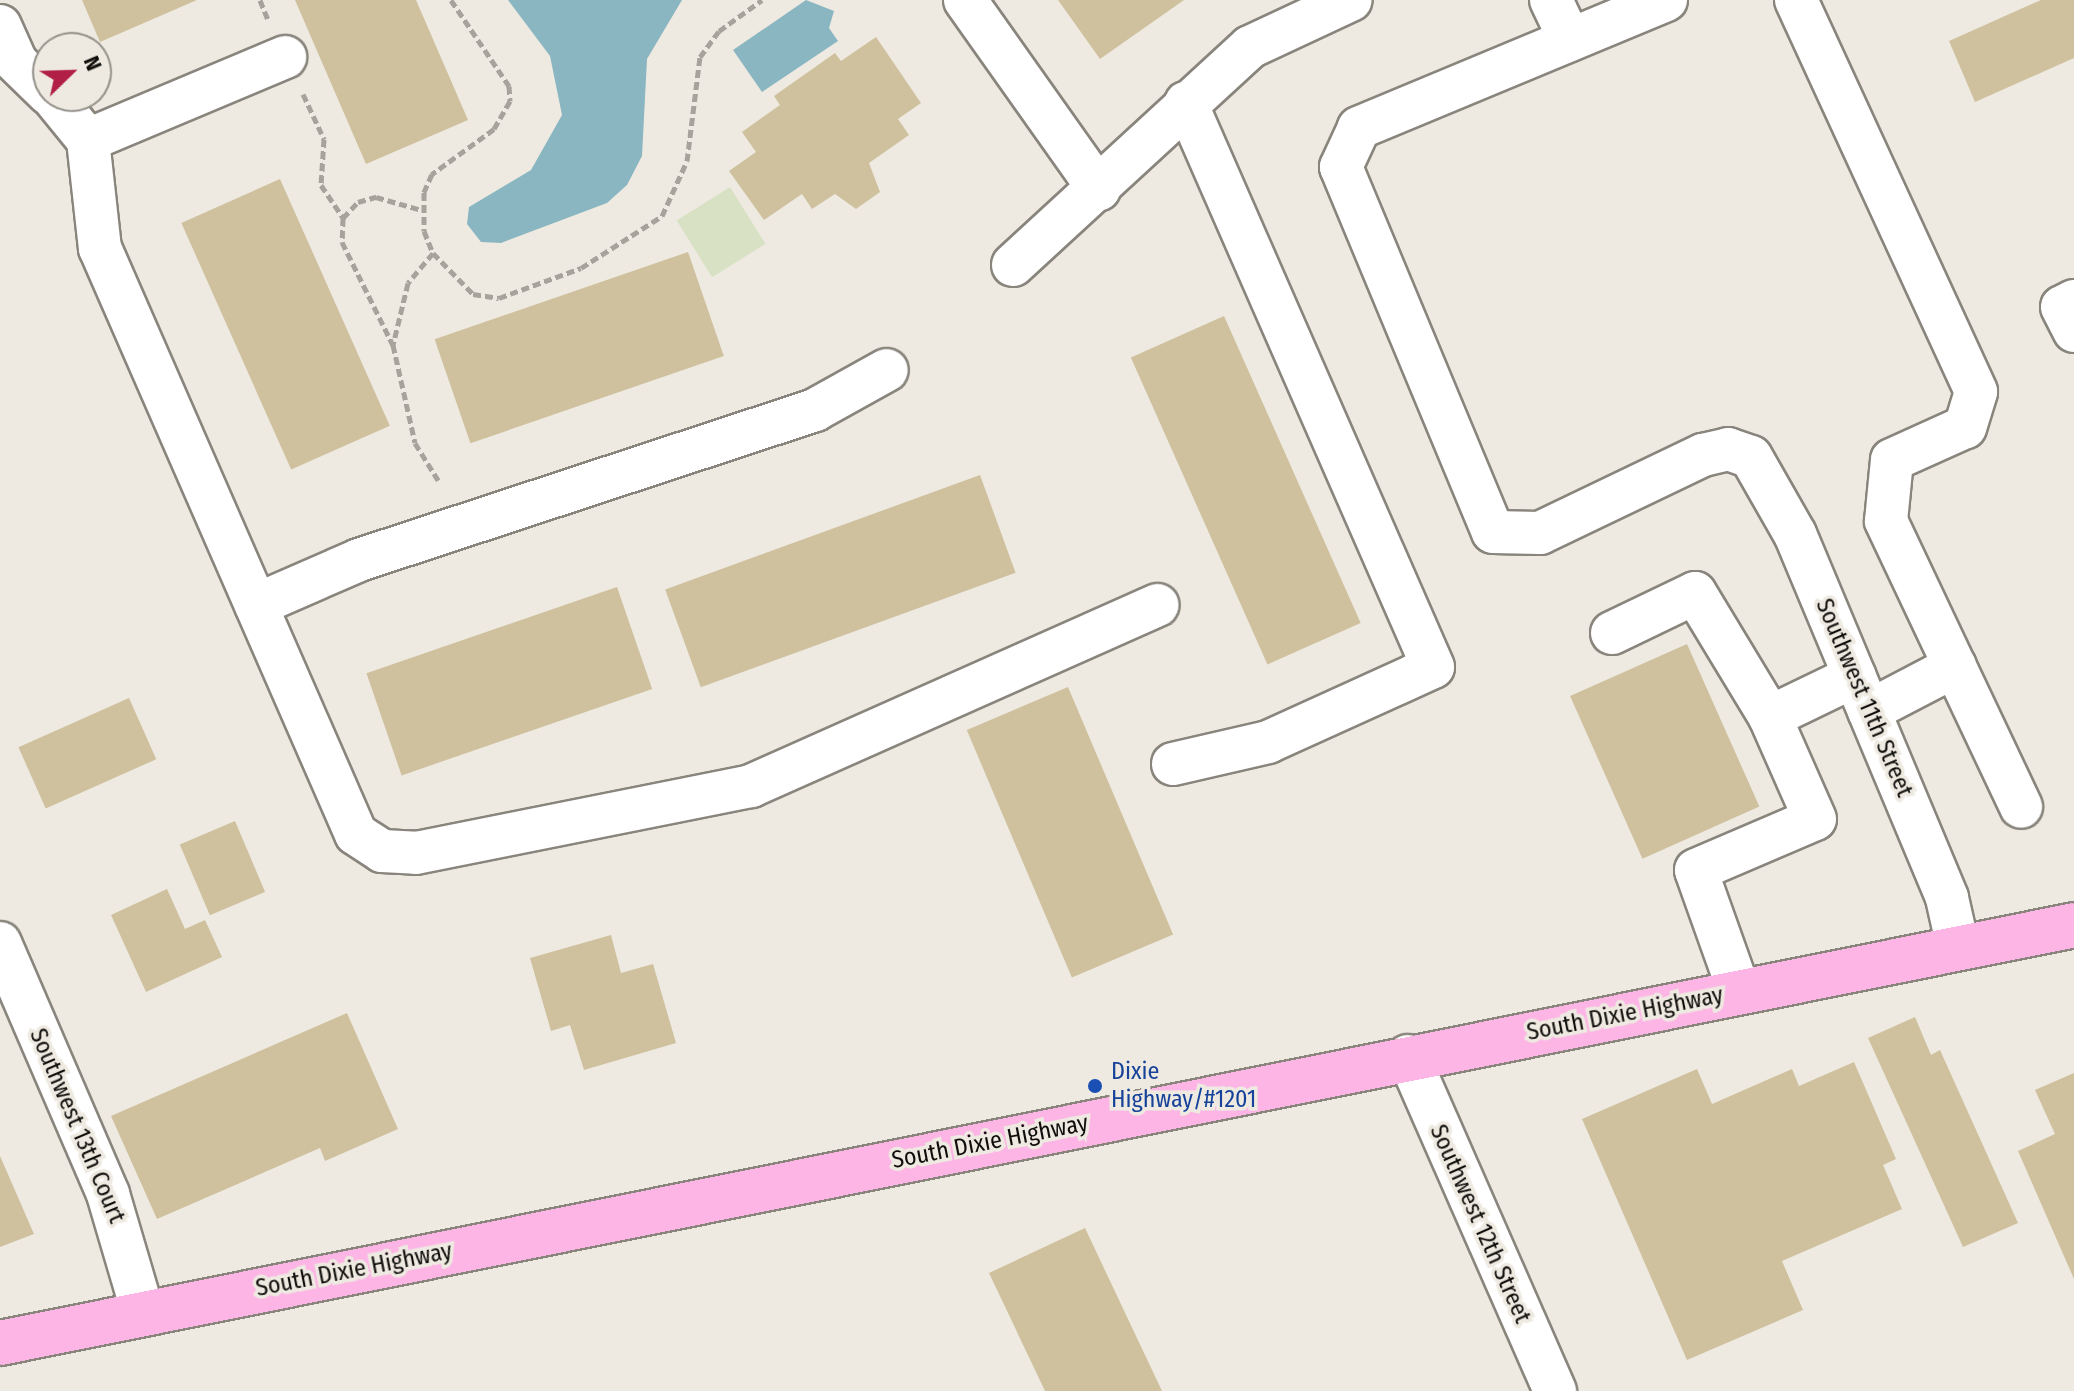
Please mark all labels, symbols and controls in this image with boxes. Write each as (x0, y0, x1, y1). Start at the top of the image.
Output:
north arrow (32, 32, 112, 112)
text: N (78, 52, 108, 75)
street label: Southwest 11th Street (1809, 595, 1919, 801)
street label: South Dixie Highway (1524, 981, 1726, 1047)
street label: Southwest 13th Court (23, 1024, 131, 1228)
place label: Dixie Highway/#1201 (1111, 1058, 1256, 1114)
marker: Dixie Highway/#1201 (1086, 1077, 1104, 1095)
street label: South Dixie Highway (889, 1109, 1091, 1175)
street label: Southwest 12th Street (1423, 1120, 1537, 1328)
street label: South Dixie Highway (253, 1237, 455, 1303)

